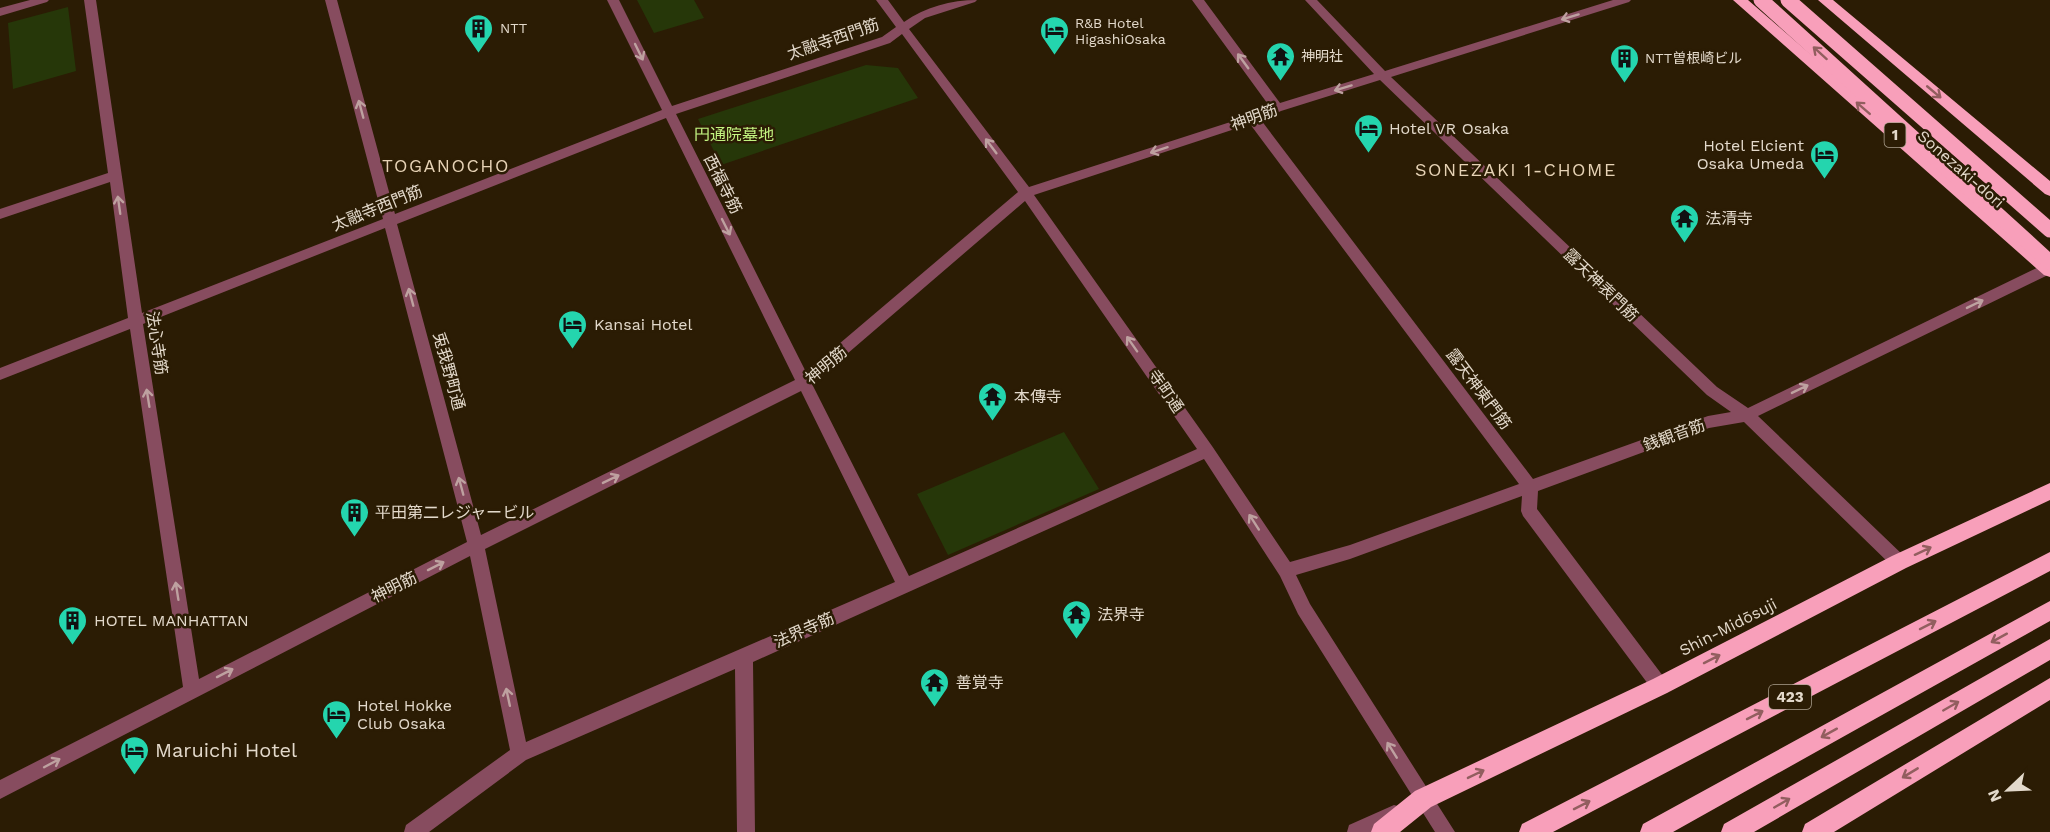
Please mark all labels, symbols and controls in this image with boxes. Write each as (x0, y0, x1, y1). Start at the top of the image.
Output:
building icon: NTT (463, 12, 495, 54)
one-way arrow (1561, 12, 1580, 23)
street label: 太融寺西門筋 (785, 14, 881, 64)
hotel icon: R&B Hotel HigashiOsaka (1038, 15, 1070, 57)
place label: R&B Hotel HigashiOsaka (1075, 15, 1166, 47)
place label: NTT (500, 20, 528, 36)
temple icon: 神明社 (1264, 40, 1296, 82)
building icon: NTT曽根崎ビル (1608, 42, 1640, 84)
one-way arrow (633, 43, 645, 61)
one-way arrow (1813, 46, 1828, 60)
place label: 神明社 (1301, 48, 1343, 64)
place label: NTT曽根崎ビル (1645, 50, 1742, 66)
one-way arrow (1237, 54, 1249, 70)
one-way arrow (1334, 83, 1353, 94)
one-way arrow (1926, 85, 1941, 99)
one-way arrow (355, 100, 366, 119)
street label: 神明筋 (1228, 100, 1280, 134)
one-way arrow (1856, 101, 1871, 115)
hotel icon: Hotel VR Osaka (1352, 112, 1384, 154)
place label: Hotel VR Osaka (1389, 119, 1509, 138)
road number: 1 (1884, 123, 1906, 147)
park label: 円通院墓地 (694, 125, 774, 144)
street label: Sonezaki-dori (1914, 126, 2008, 212)
place label: Hotel Elcient Osaka Umeda (1697, 136, 1804, 173)
hotel icon: Hotel Elcient Osaka Umeda (1809, 138, 1841, 180)
one-way arrow (985, 139, 997, 155)
one-way arrow (1150, 145, 1169, 156)
street label: 西福寺筋 (700, 151, 746, 217)
district label: TOGANOCHO (382, 155, 510, 176)
district label: SONEZAKI 1-CHOME (1415, 159, 1617, 180)
street label: 太融寺西門筋 (329, 181, 425, 235)
one-way arrow (114, 196, 125, 215)
temple icon: 法清寺 (1668, 202, 1700, 244)
place label: 法清寺 (1705, 209, 1753, 228)
one-way arrow (720, 218, 732, 236)
street label: 露天神表門筋 (1560, 245, 1642, 325)
one-way arrow (405, 288, 417, 307)
one-way arrow (1966, 298, 1984, 310)
hotel icon: Kansai Hotel (557, 308, 589, 350)
street label: 法心寺筋 (143, 310, 171, 376)
place label: Kansai Hotel (594, 315, 692, 334)
street label: 兎我野町通 (429, 330, 469, 412)
one-way arrow (1126, 337, 1138, 353)
street label: 神明筋 (802, 342, 850, 388)
street label: 露天神東門筋 (1443, 345, 1515, 433)
street label: 寺町通 (1144, 366, 1188, 416)
temple icon: 本傳寺 (977, 380, 1009, 422)
one-way arrow (1790, 383, 1808, 395)
place label: 本傳寺 (1014, 387, 1062, 406)
one-way arrow (142, 388, 153, 408)
street label: 銭観音筋 (1641, 415, 1707, 455)
one-way arrow (601, 472, 619, 484)
one-way arrow (455, 477, 466, 496)
building icon: 平田第二レジャービル (338, 496, 370, 538)
place label: 平田第二レジャービル (375, 503, 534, 522)
one-way arrow (1248, 514, 1261, 531)
one-way arrow (1913, 544, 1931, 556)
one-way arrow (427, 559, 445, 571)
street label: 神明筋 (368, 568, 420, 606)
one-way arrow (172, 581, 183, 601)
street label: Shin-Midōsuji (1676, 594, 1780, 660)
temple icon: 法界寺 (1060, 598, 1092, 640)
building icon: HOTEL MANHATTAN (57, 604, 89, 646)
place label: 法界寺 (1097, 605, 1145, 624)
street label: 法界寺筋 (771, 608, 837, 652)
place label: HOTEL MANHATTAN (94, 611, 249, 630)
one-way arrow (1919, 619, 1936, 631)
one-way arrow (1991, 633, 2008, 645)
one-way arrow (1702, 653, 1720, 664)
temple icon: 善覚寺 (919, 666, 951, 708)
one-way arrow (216, 667, 234, 679)
place label: 善覚寺 (956, 673, 1004, 692)
road number: 423 (1769, 685, 1811, 709)
one-way arrow (502, 687, 513, 707)
place label: Hotel Hokke Club Osaka (357, 696, 452, 733)
hotel icon: Hotel Hokke Club Osaka (320, 698, 352, 740)
one-way arrow (1943, 699, 1960, 711)
one-way arrow (1746, 709, 1763, 721)
one-way arrow (1820, 728, 1838, 739)
hotel icon: Maruichi Hotel (118, 734, 150, 776)
place label: Maruichi Hotel (155, 738, 297, 762)
one-way arrow (1386, 742, 1398, 759)
one-way arrow (43, 757, 60, 769)
north arrow (1978, 760, 2038, 820)
one-way arrow (1902, 767, 1919, 779)
one-way arrow (1467, 768, 1485, 780)
text: N (1984, 786, 2006, 805)
one-way arrow (1773, 797, 1790, 809)
one-way arrow (1573, 799, 1590, 811)

